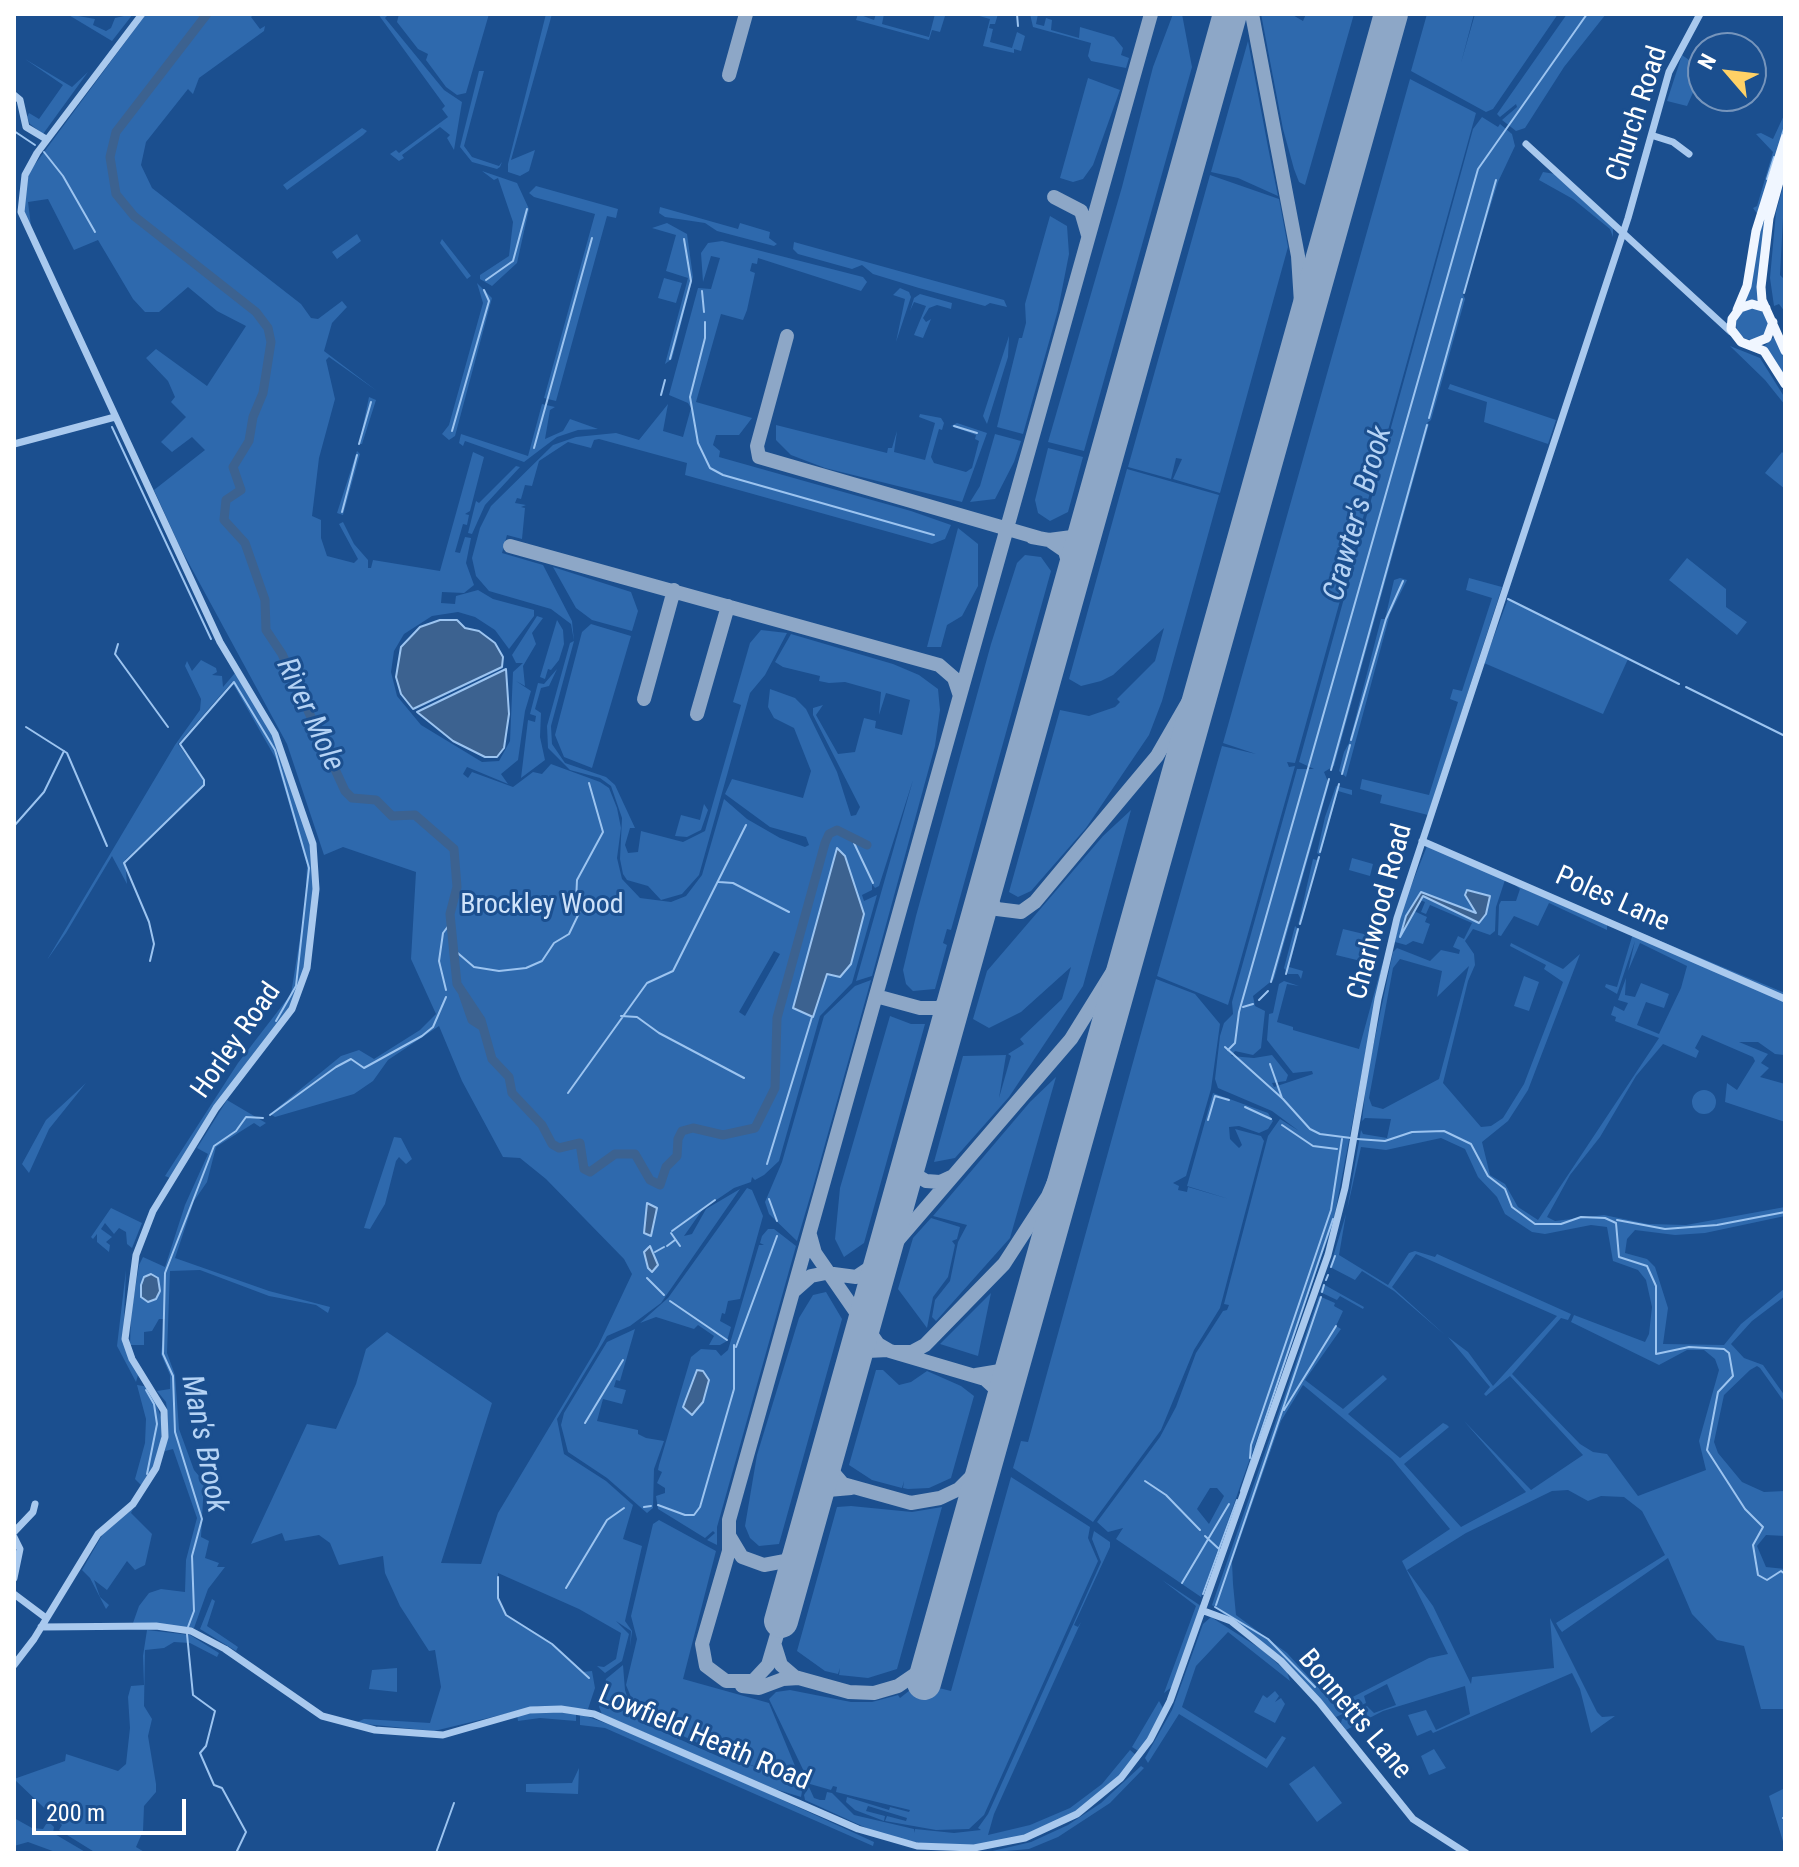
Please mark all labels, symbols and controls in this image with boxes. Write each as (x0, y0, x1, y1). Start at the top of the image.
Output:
north arrow (1687, 32, 1767, 112)
street label: Church Road (1600, 42, 1676, 186)
text: N (1693, 50, 1721, 73)
water label: Crawter's Brook (1317, 423, 1401, 605)
water label: River Mole (267, 653, 351, 777)
street label: Charlwood Road (1341, 820, 1421, 1004)
street label: Poles Lane (1550, 860, 1674, 940)
park label: Brockley Wood (460, 889, 624, 923)
street label: Horley Road (185, 977, 289, 1105)
water label: Man's Brook (172, 1372, 234, 1516)
street label: Bonnetts Lane (1290, 1643, 1418, 1787)
street label: Lowfield Heath Road (593, 1679, 815, 1799)
scale bar (36, 1783, 190, 1833)
text: 200 m (46, 1799, 105, 1827)

